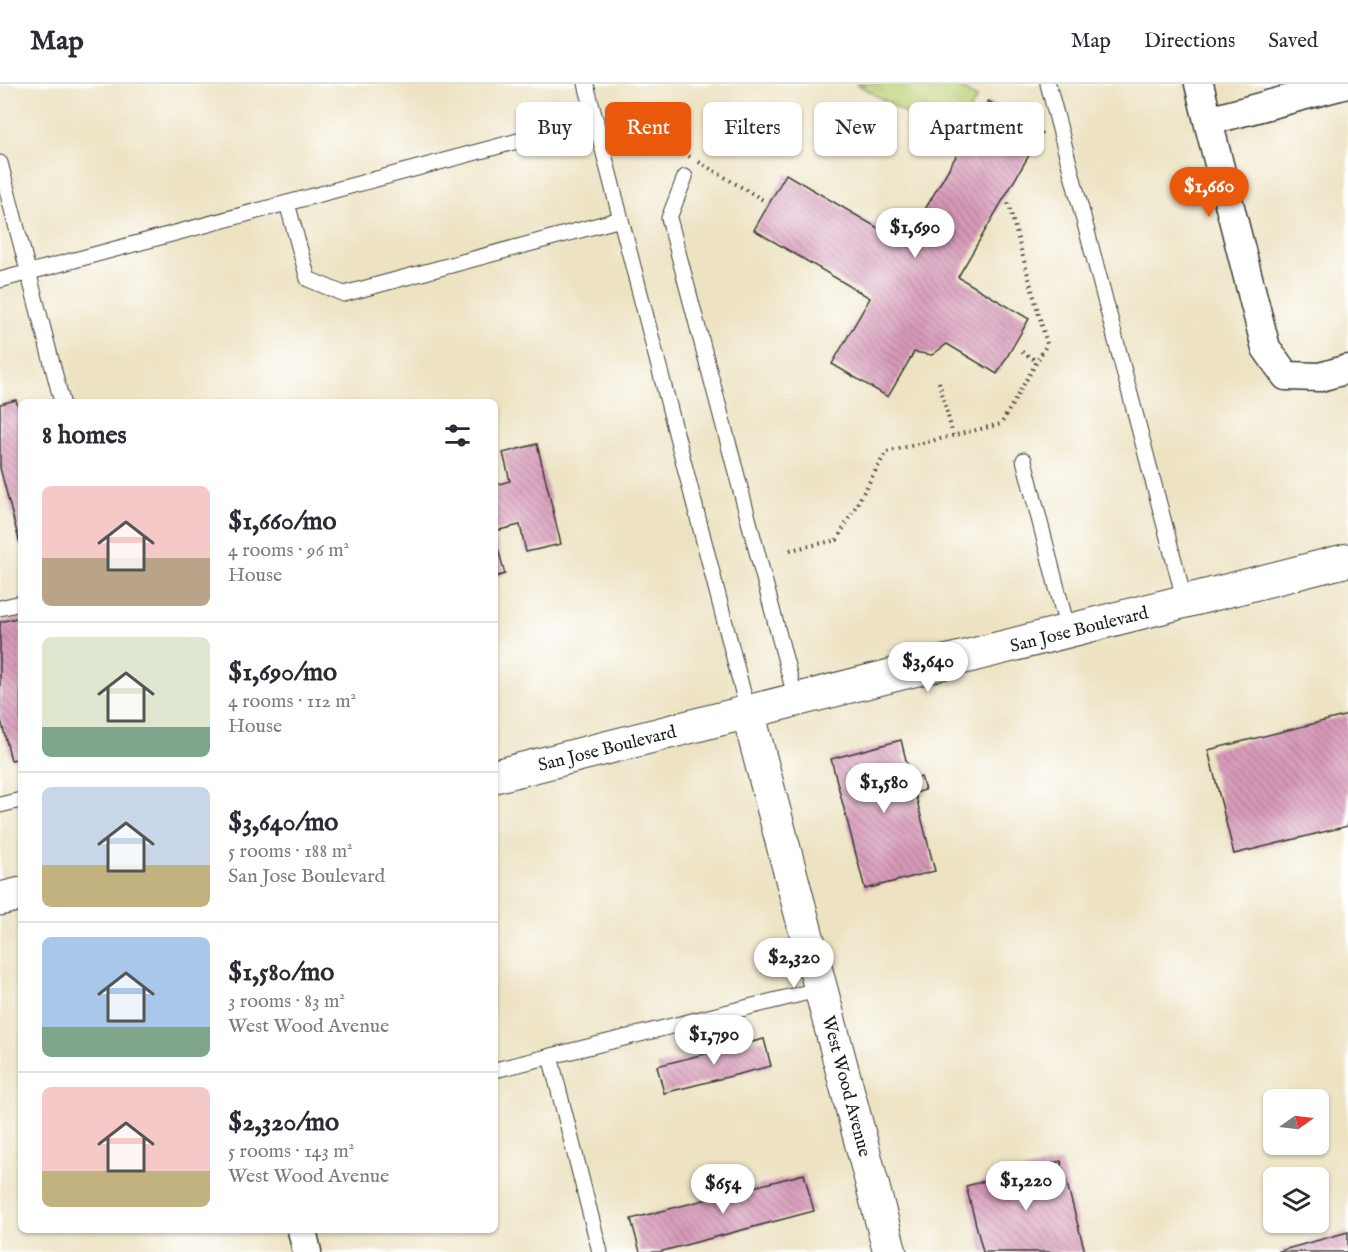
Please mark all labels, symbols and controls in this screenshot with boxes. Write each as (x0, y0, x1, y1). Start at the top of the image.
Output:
text: Map (30, 24, 84, 59)
text: Map (1071, 28, 1111, 55)
text: Directions (1144, 28, 1235, 55)
text: Saved (1268, 28, 1318, 55)
chip: Buy (516, 102, 593, 156)
chip: Rent (605, 102, 691, 156)
chip: Filters (703, 102, 802, 156)
chip: New (814, 102, 897, 156)
chip: Apartment (909, 102, 1044, 156)
pin: $1,660 (1160, 167, 1258, 218)
text: $1,660 (1184, 174, 1234, 199)
pin: $1,690 (866, 208, 964, 259)
text: $1,690 (890, 215, 940, 240)
text: 8 homes (42, 419, 127, 452)
icon: filters (441, 419, 474, 452)
text: $1,660/mo (228, 505, 337, 538)
icon: home (90, 510, 162, 582)
text: 4 rooms · 96 m² (228, 538, 349, 563)
text: House (228, 563, 282, 588)
street label: San Jose Boulevard (1008, 602, 1151, 659)
pin: $3,640 (879, 642, 977, 693)
text: $3,640 (902, 649, 954, 674)
text: $1,690/mo (228, 656, 337, 689)
icon: home (90, 661, 162, 733)
text: 4 rooms · 112 m² (228, 689, 356, 714)
text: House (228, 714, 282, 739)
street label: San Jose Boulevard (536, 721, 679, 778)
pin: $1,580 (835, 763, 933, 814)
text: $1,580 (860, 770, 908, 795)
text: $3,640/mo (228, 806, 338, 839)
icon: home (90, 811, 162, 883)
text: 5 rooms · 188 m² (228, 839, 353, 864)
text: San Jose Boulevard (228, 864, 385, 889)
pin: $2,320 (745, 938, 843, 989)
text: $2,320 (768, 945, 820, 970)
text: $1,580/mo (228, 956, 334, 989)
icon: home (90, 961, 162, 1033)
text: 3 rooms · 83 m² (228, 989, 345, 1014)
street label: West Wood Avenue (816, 1013, 875, 1159)
text: West Wood Avenue (228, 1014, 389, 1039)
pin: $1,790 (665, 1015, 763, 1066)
text: $1,790 (689, 1022, 739, 1047)
north arrow (1263, 1089, 1329, 1155)
map controls (1263, 1089, 1329, 1233)
text: $2,320/mo (228, 1106, 339, 1139)
icon: home (90, 1111, 162, 1183)
text: 5 rooms · 143 m² (228, 1139, 354, 1164)
pin: $1,220 (977, 1161, 1075, 1212)
text: West Wood Avenue (228, 1164, 389, 1189)
pin: $654 (687, 1164, 759, 1215)
button: layers (1263, 1167, 1329, 1233)
text: $1,220 (1000, 1168, 1052, 1193)
text: $654 (705, 1171, 741, 1196)

